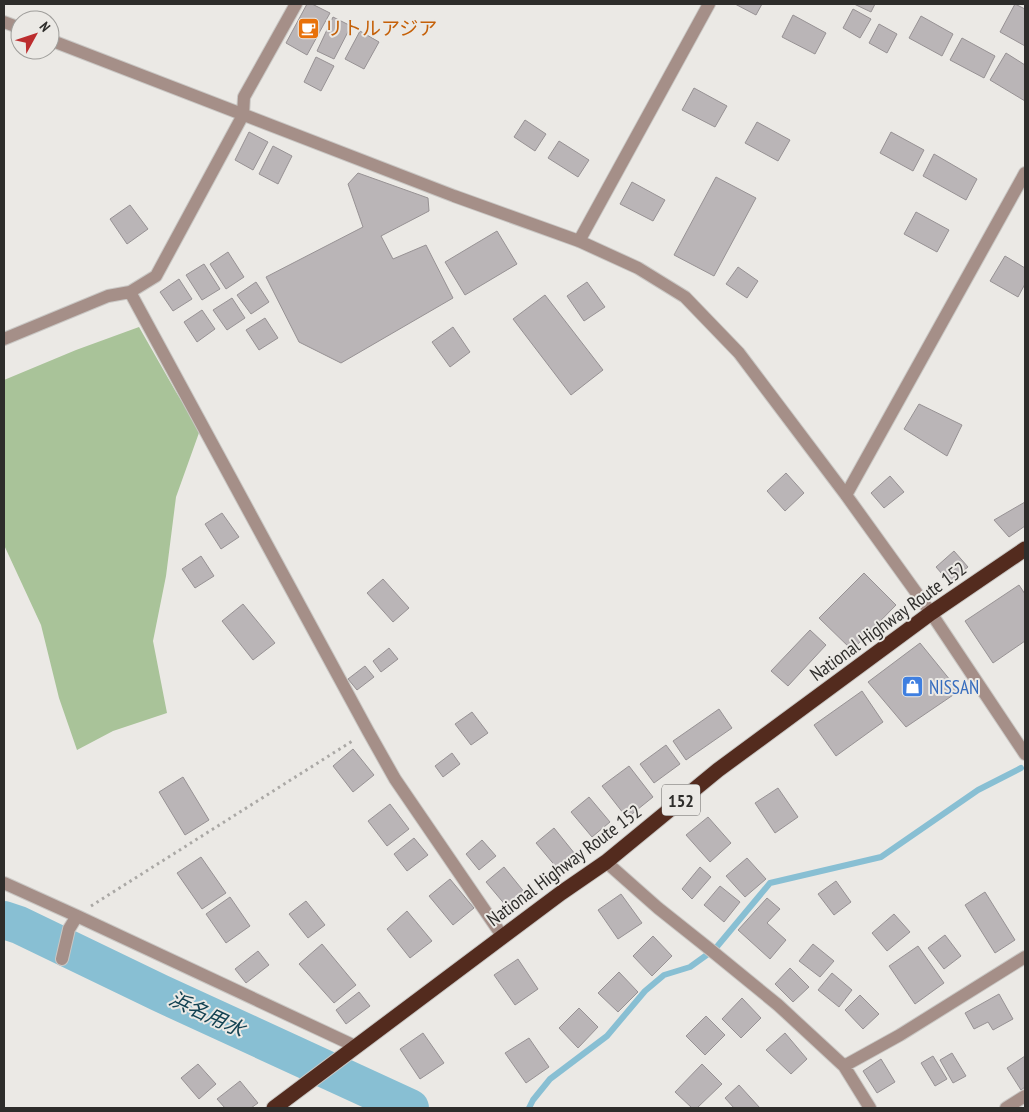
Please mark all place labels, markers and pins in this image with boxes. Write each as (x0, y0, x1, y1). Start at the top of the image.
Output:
cafe icon: リトルアジア (296, 16, 320, 40)
place label: リトルアジア (324, 16, 437, 40)
shop icon: NISSAN (901, 675, 925, 699)
place label: NISSAN (929, 675, 979, 699)

